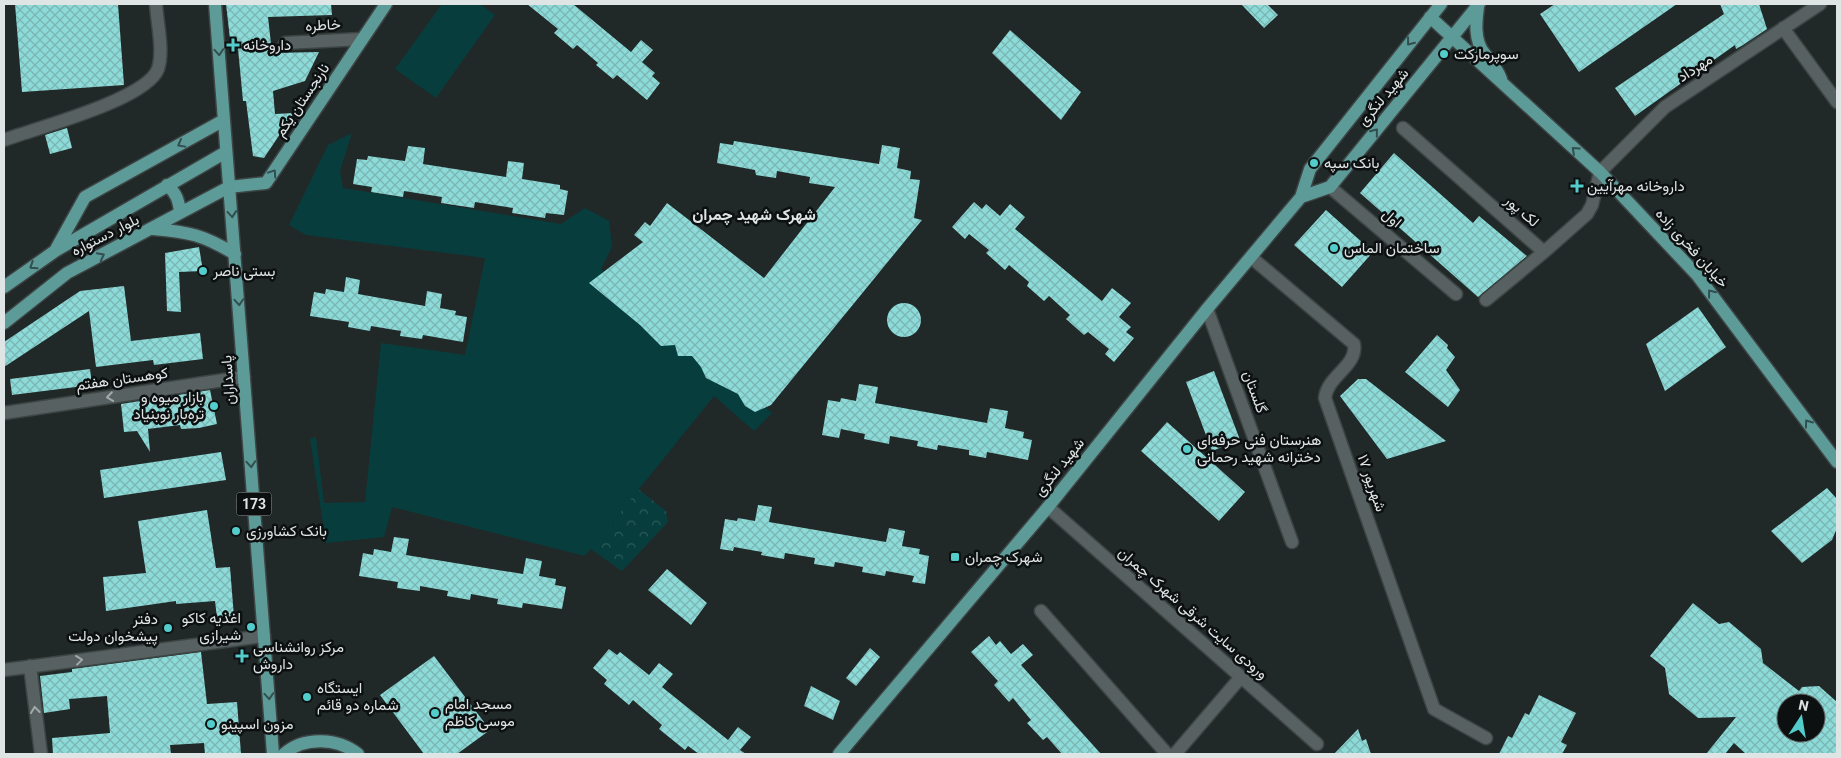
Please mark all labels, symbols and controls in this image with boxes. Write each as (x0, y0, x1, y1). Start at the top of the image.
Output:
street label: خاطره (305, 15, 341, 35)
place label: داروخانه (243, 36, 291, 54)
one-way arrow (1407, 36, 1416, 45)
marker: داروخانه (227, 39, 239, 51)
place label: سوپرمارکت (1454, 45, 1519, 64)
marker: سوپرمارکت (1438, 48, 1450, 60)
one-way arrow (213, 49, 224, 57)
street label: مهرداد (1674, 50, 1716, 86)
street label: نارنجستان یکم (271, 60, 334, 141)
street label: شهید لنگری (1354, 64, 1413, 130)
one-way arrow (1369, 129, 1377, 138)
one-way arrow (178, 137, 187, 147)
one-way arrow (1572, 147, 1581, 156)
place label: بانک سپه (1324, 154, 1380, 173)
marker: بانک سپه (1308, 157, 1320, 169)
one-way arrow (266, 169, 276, 178)
place label: داروخانه مهرآیین (1587, 177, 1685, 196)
marker: داروخانه مهرآیین (1571, 180, 1583, 192)
street label: لک پور (1500, 191, 1543, 231)
district label: شهرک شهید چمران (692, 205, 816, 226)
street label: اول (1379, 205, 1405, 231)
street label: خیابان فخری زاده (1651, 205, 1732, 292)
street label: بلوار دستواره (68, 210, 142, 260)
one-way arrow (226, 211, 237, 219)
place label: ساختمان الماس (1344, 239, 1440, 258)
marker: ساختمان الماس (1328, 242, 1340, 254)
one-way arrow (96, 252, 105, 262)
one-way arrow (30, 259, 39, 269)
place label: بستی ناصر (212, 262, 275, 281)
marker: بستی ناصر (197, 265, 209, 277)
one-way arrow (1708, 290, 1716, 299)
one-way arrow (233, 298, 244, 306)
street label: پاسداران (217, 355, 240, 405)
street label: کوهستان هفتم (75, 364, 170, 395)
street label: گلستان (1239, 368, 1271, 416)
place label: بازار میوه و تره‌بار نوبنیاد (134, 388, 204, 423)
one-way arrow (105, 392, 114, 402)
marker: بازار میوه و تره‌بار نوبنیاد (208, 400, 220, 412)
one-way arrow (1806, 420, 1814, 429)
place label: هنرستان فنی حرفه‌ای دخترانه شهید رحمانی (1197, 431, 1321, 467)
street label: شهید لنگری (1030, 434, 1089, 500)
marker: هنرستان فنی حرفه‌ای دخترانه شهید رحمانی (1181, 443, 1193, 455)
street label: ۱۷ شهریور (1354, 452, 1390, 514)
one-way arrow (245, 461, 256, 469)
road number: 173 (236, 492, 272, 516)
place label: بانک کشاورزی (246, 522, 327, 541)
marker: بانک کشاورزی (230, 525, 242, 537)
street label: ورودی سایت شرقی شهرک چمران (1114, 543, 1271, 684)
place label: شهرک چمران (965, 548, 1043, 567)
marker: شهرک چمران (949, 551, 961, 563)
place label: اغذیه کاکو شیرازی (182, 609, 241, 645)
place label: دفتر پیشخوان دولت (68, 610, 158, 646)
marker: اغذیه کاکو شیرازی (245, 621, 257, 633)
marker: دفتر پیشخوان دولت (162, 622, 174, 634)
place label: مرکز روانشناسی داروش (253, 638, 344, 674)
marker: مرکز روانشناسی داروش (235, 649, 249, 663)
one-way arrow (75, 655, 83, 666)
place label: ایستگاه شماره دو قائم (317, 679, 399, 715)
marker: ایستگاه شماره دو قائم (301, 691, 313, 703)
one-way arrow (263, 692, 274, 700)
north arrow (1776, 693, 1826, 743)
place label: مسجد امام موسی کاظم (445, 695, 515, 731)
text: N (1797, 696, 1810, 714)
one-way arrow (30, 706, 41, 714)
marker: مسجد امام موسی کاظم (429, 707, 441, 719)
place label: مزون اسپینو (221, 715, 294, 734)
marker: مزون اسپینو (205, 718, 217, 730)

